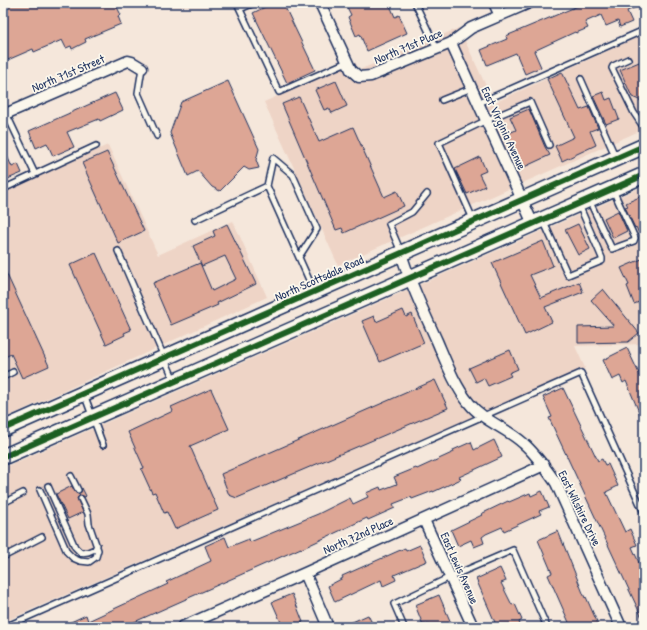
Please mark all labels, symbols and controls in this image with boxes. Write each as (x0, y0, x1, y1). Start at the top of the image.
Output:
street label: North 71st Place (371, 24, 445, 68)
street label: North 71st Street (29, 50, 108, 96)
street label: East Virginia Avenue (477, 84, 531, 172)
street label: North Scottsdale Road (272, 251, 366, 305)
street label: East Wilshire Drive (554, 467, 606, 549)
street label: North 72nd Place (320, 512, 396, 558)
street label: East Lewis Avenue (437, 529, 483, 607)

